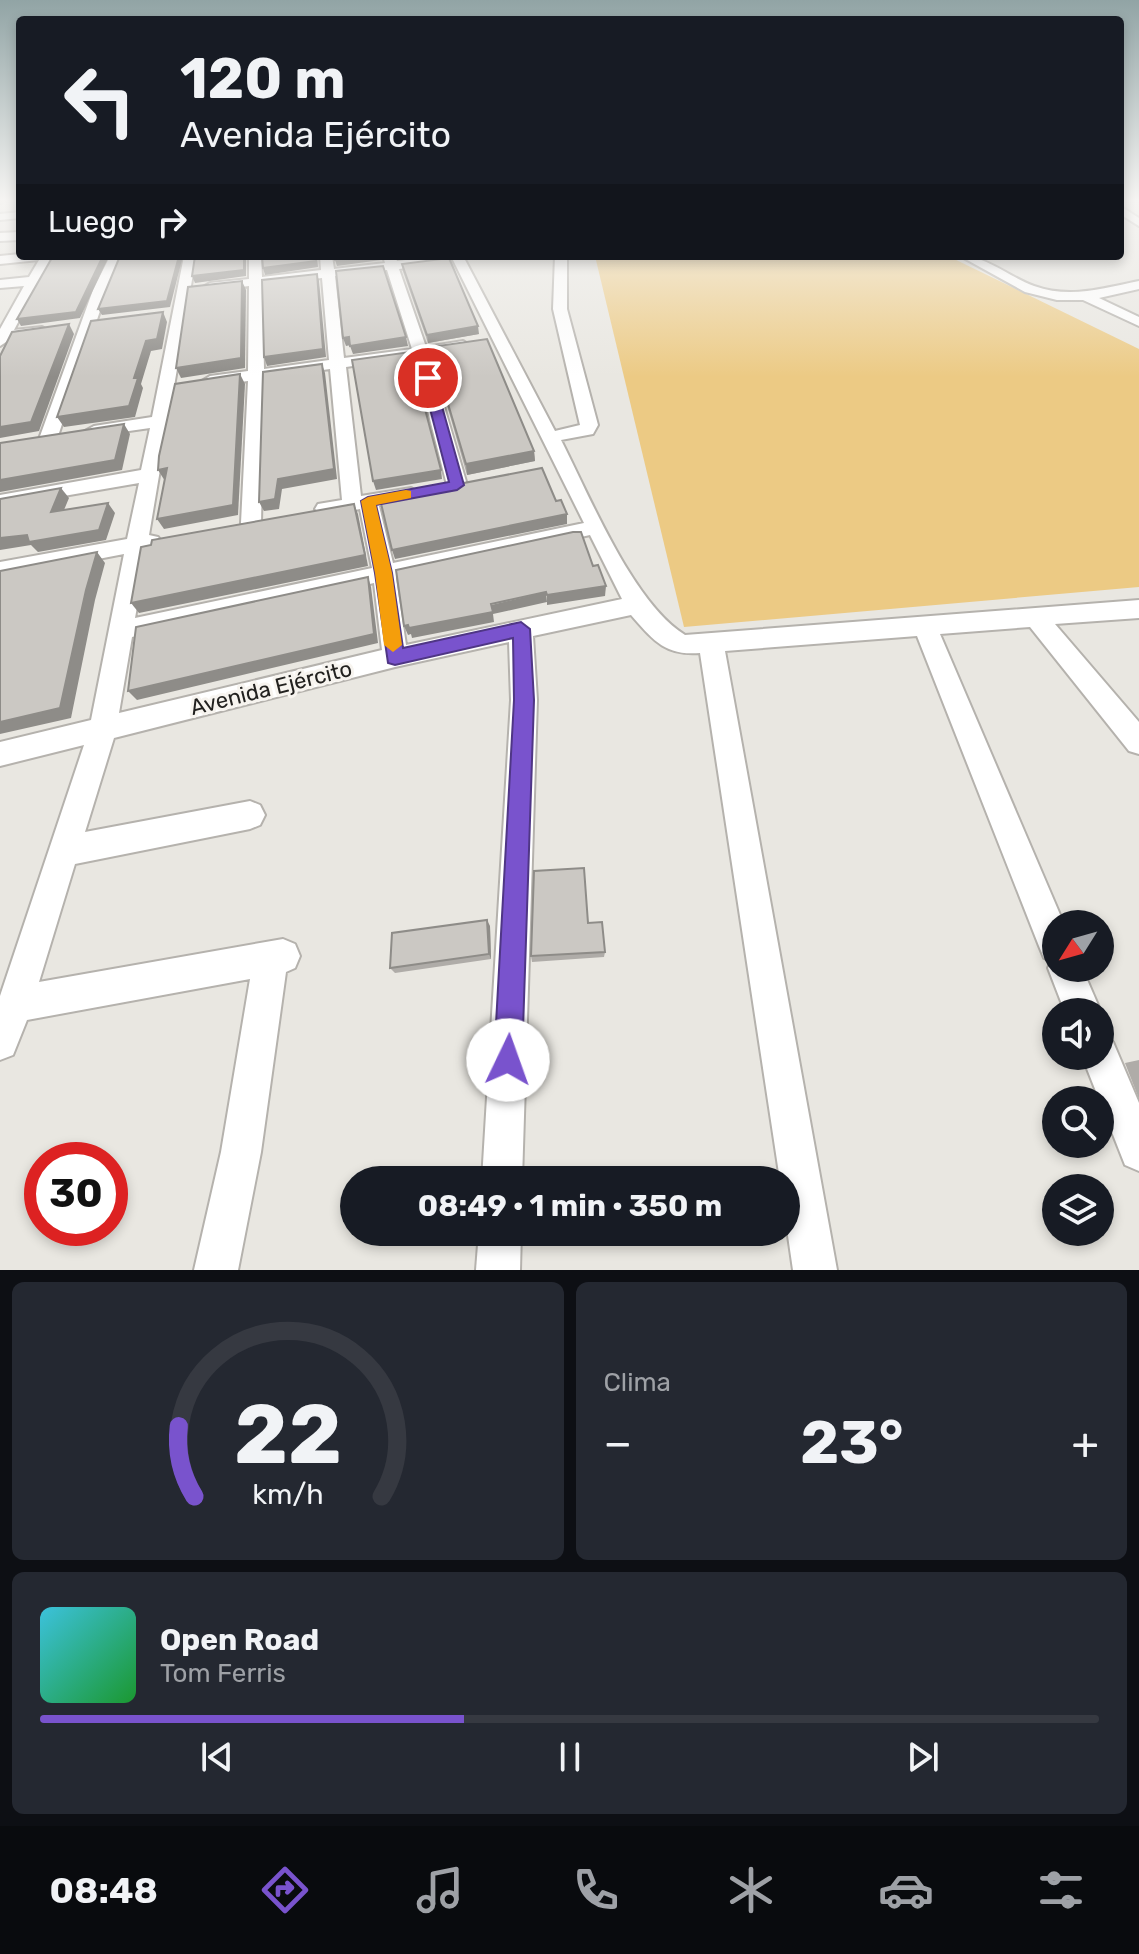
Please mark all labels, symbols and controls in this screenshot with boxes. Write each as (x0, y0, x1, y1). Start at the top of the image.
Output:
text: 120 m (180, 46, 346, 112)
icon: left (48, 48, 152, 152)
text: Avenida Ejército (180, 113, 451, 156)
icon: right (150, 200, 194, 244)
text: Luego (48, 204, 134, 240)
pin (394, 344, 462, 412)
icon: arrive (406, 356, 450, 400)
street label: Avenida Ejército (187, 655, 355, 721)
north arrow (1042, 910, 1114, 982)
map controls (1042, 910, 1114, 1246)
button: sound (1042, 998, 1114, 1070)
position arrow (466, 1018, 550, 1102)
button: search (1042, 1086, 1114, 1158)
speed limit sign: 30 (24, 1142, 128, 1246)
button: layers (1042, 1174, 1114, 1246)
text: 08:49 · 1 min · 350 m (418, 1188, 722, 1224)
text: Clima (604, 1367, 671, 1398)
text: 22 (234, 1385, 342, 1484)
text: 23° (800, 1407, 903, 1478)
text: − (604, 1417, 632, 1469)
text: + (1072, 1417, 1099, 1469)
text: km/h (252, 1477, 323, 1511)
text: Open Road (160, 1622, 319, 1658)
text: Tom Ferris (160, 1658, 286, 1689)
icon: previous (195, 1735, 239, 1779)
icon: pause (548, 1735, 592, 1779)
icon: next (901, 1735, 945, 1779)
icon: directions (257, 1862, 313, 1918)
icon: music (412, 1862, 468, 1918)
icon: phone (568, 1862, 624, 1918)
icon: climate (723, 1862, 779, 1918)
icon: car (878, 1862, 934, 1918)
icon: filters (1033, 1862, 1089, 1918)
text: 08:48 (50, 1869, 158, 1912)

